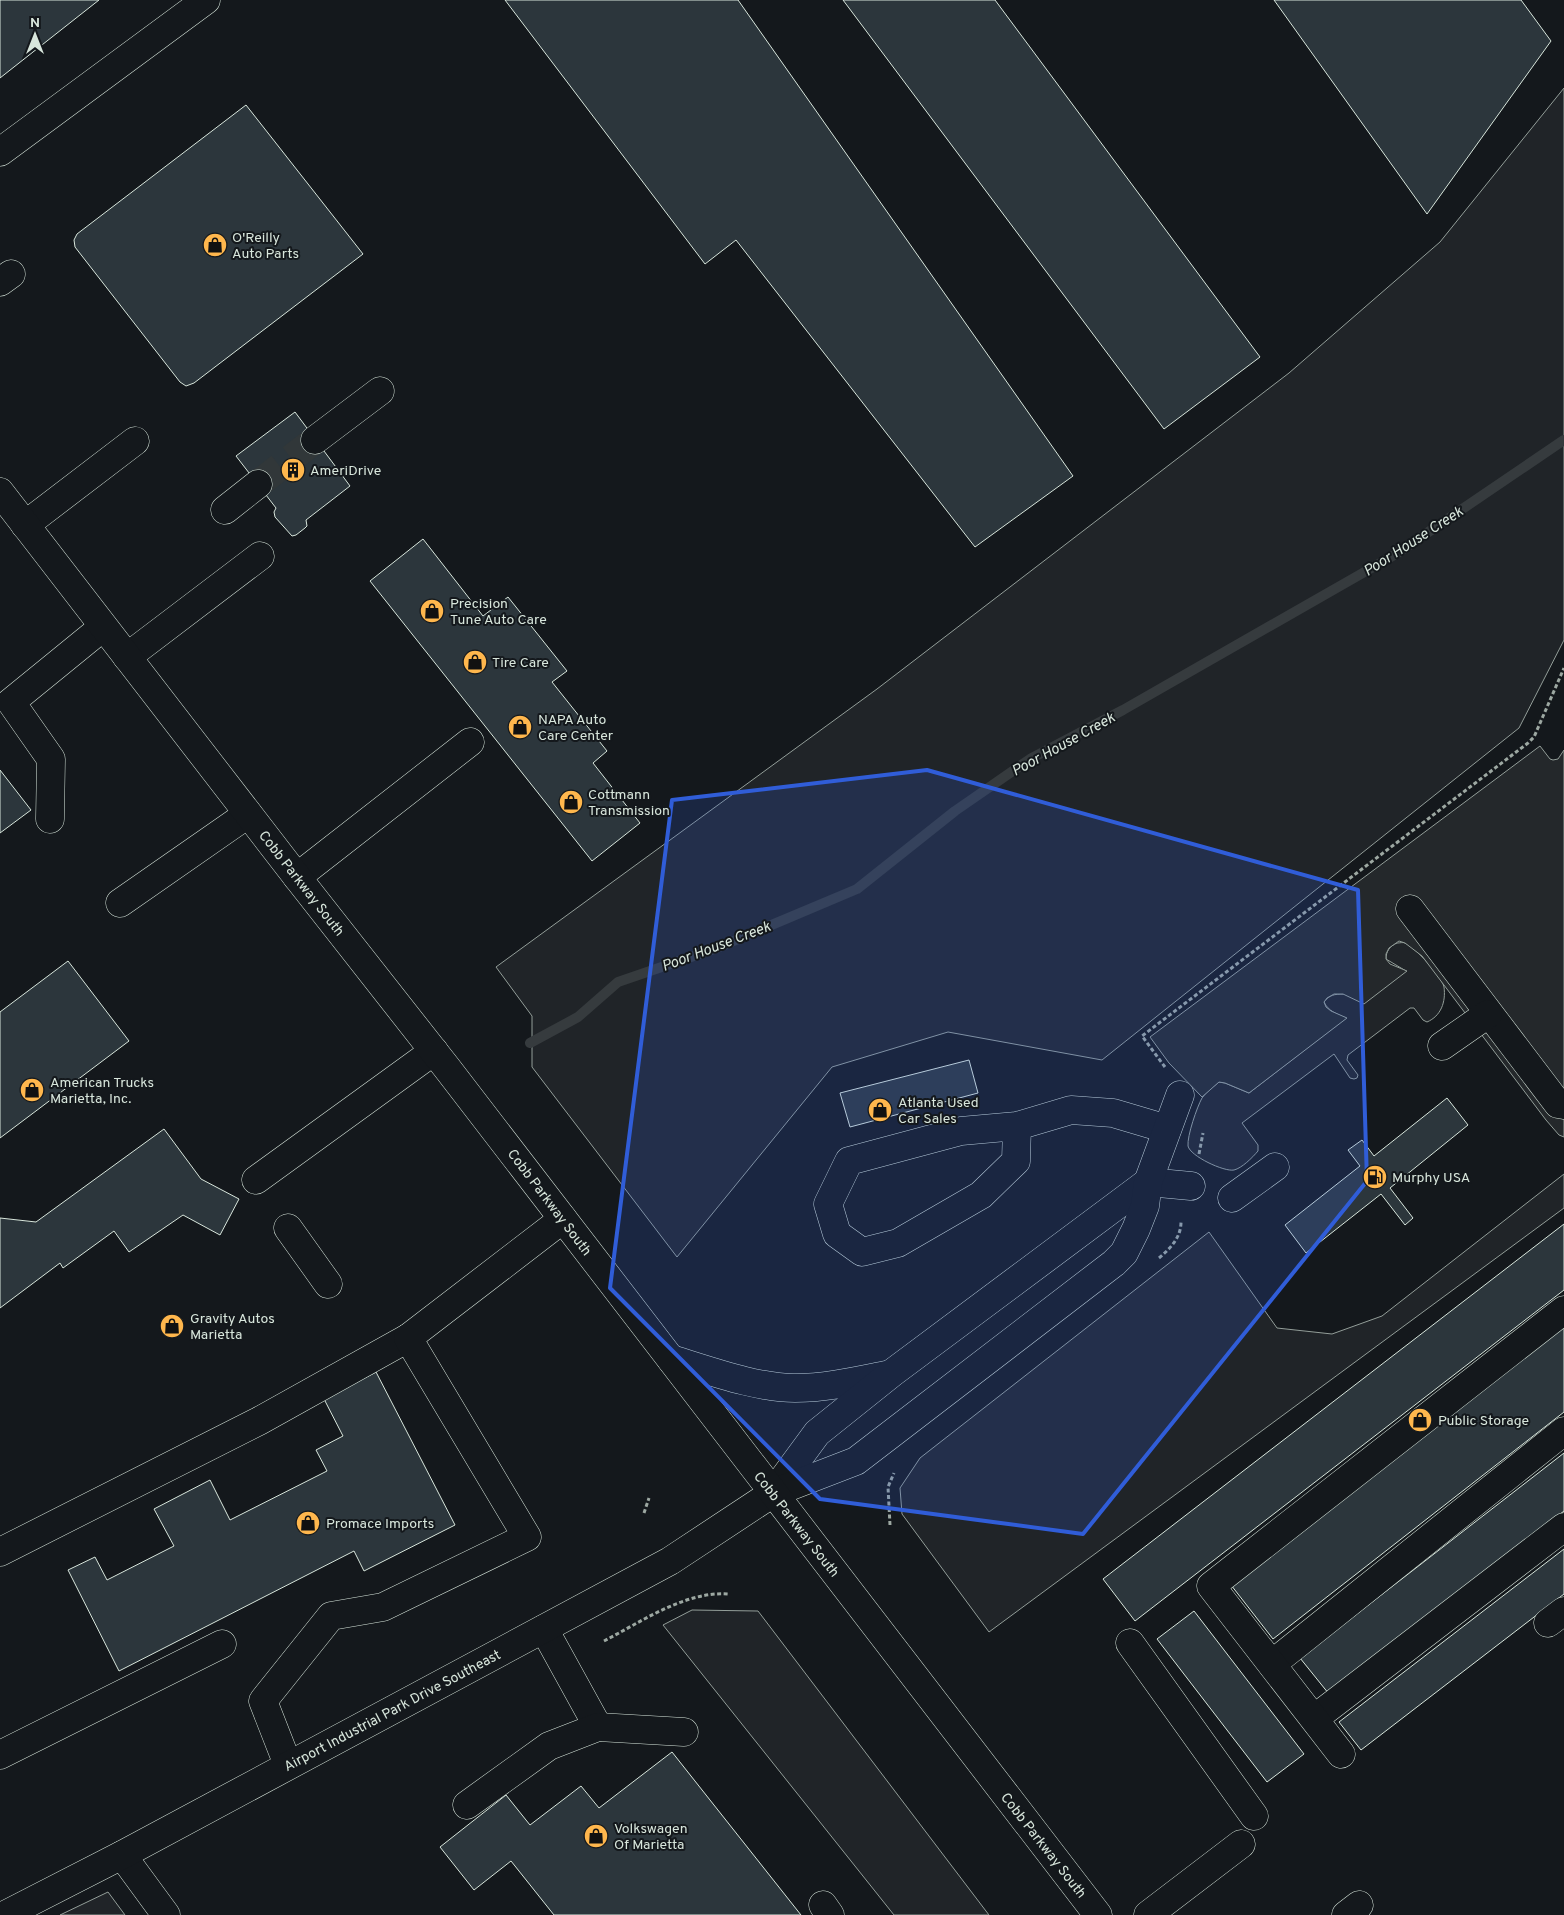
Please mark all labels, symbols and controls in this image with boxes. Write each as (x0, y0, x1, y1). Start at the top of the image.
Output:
north arrow (10, 10, 60, 60)
text: N (30, 15, 40, 32)
place label: O'Reilly Auto Parts (232, 230, 299, 263)
shop icon: O'Reilly Auto Parts (202, 232, 228, 258)
building icon: AmeriDrive (280, 457, 306, 483)
place label: AmeriDrive (310, 463, 381, 480)
water label: Poor House Creek (1360, 503, 1468, 582)
place label: Precision Tune Auto Care (450, 596, 547, 629)
shop icon: Precision Tune Auto Care (419, 598, 445, 624)
shop icon: Tire Care (462, 649, 488, 675)
place label: Tire Care (492, 655, 549, 672)
water label: Poor House Creek (1009, 709, 1119, 782)
place label: NAPA Auto Care Center (538, 712, 614, 745)
shop icon: NAPA Auto Care Center (507, 714, 533, 740)
place label: Cottmann Transmission (588, 787, 670, 820)
shop icon: Cottmann Transmission (558, 789, 584, 815)
street label: Cobb Parkway South (254, 828, 347, 940)
water label: Poor House Creek (659, 918, 774, 977)
place label: American Trucks Marietta, Inc. (50, 1075, 154, 1108)
shop icon: American Trucks Marietta, Inc. (19, 1077, 45, 1103)
place label: Atlanta Used Car Sales (898, 1095, 979, 1128)
shop icon: Atlanta Used Car Sales (867, 1097, 893, 1123)
street label: Cobb Parkway South (503, 1146, 594, 1260)
fuel station icon: Murphy USA (1362, 1164, 1388, 1190)
place label: Murphy USA (1392, 1170, 1470, 1187)
place label: Gravity Autos Marietta (190, 1311, 275, 1344)
shop icon: Gravity Autos Marietta (159, 1313, 185, 1339)
shop icon: Public Storage (1407, 1407, 1433, 1433)
place label: Public Storage (1438, 1413, 1529, 1430)
street label: Cobb Parkway South (749, 1469, 842, 1581)
shop icon: Promace Imports (295, 1510, 321, 1536)
place label: Promace Imports (326, 1516, 434, 1533)
street label: Airport Industrial Park Drive Southeast (281, 1647, 504, 1776)
street label: Cobb Parkway South (996, 1790, 1089, 1902)
place label: Volkswagen Of Marietta (614, 1821, 688, 1854)
shop icon: Volkswagen Of Marietta (583, 1823, 609, 1849)

